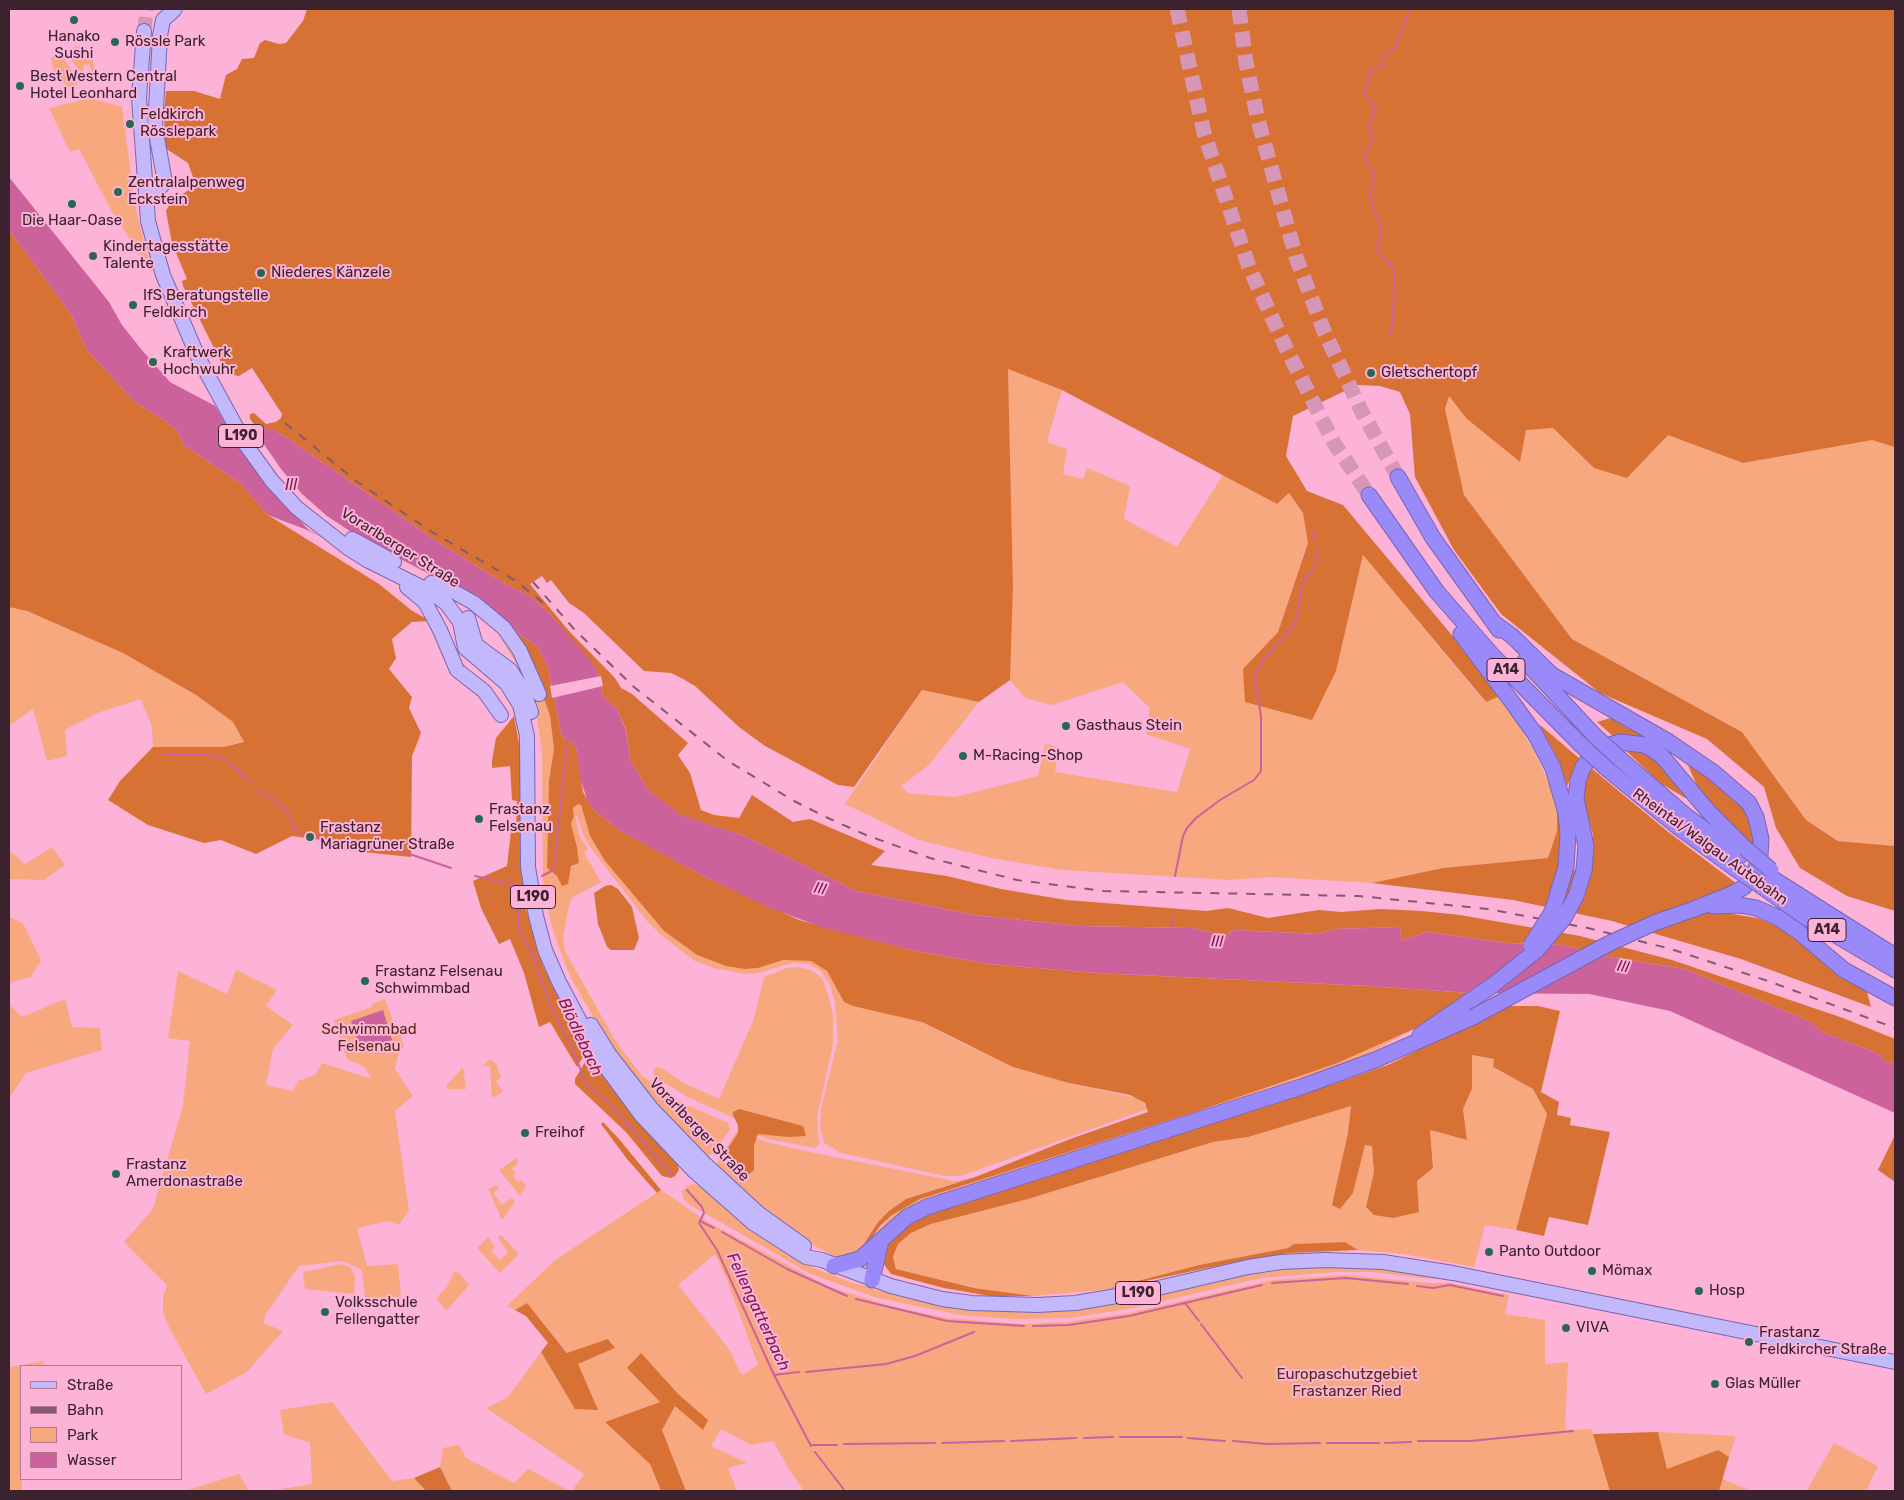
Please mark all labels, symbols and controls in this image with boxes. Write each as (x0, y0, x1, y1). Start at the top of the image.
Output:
marker: Hanako Sushi (68, 14, 80, 26)
place label: Hanako Sushi (48, 28, 100, 63)
place label: Rössle Park (125, 33, 206, 51)
marker: Rössle Park (109, 36, 121, 48)
place label: Best Western Central Hotel Leonhard (30, 68, 177, 103)
marker: Best Western Central Hotel Leonhard (14, 80, 26, 92)
place label: Feldkirch Rösslepark (140, 106, 216, 141)
marker: Feldkirch Rösslepark (124, 118, 136, 130)
place label: Zentralalpenweg Eckstein (128, 174, 245, 209)
marker: Zentralalpenweg Eckstein (112, 186, 124, 198)
marker: Die Haar-Oase (66, 198, 78, 210)
place label: Die Haar-Oase (22, 212, 122, 230)
place label: Kindertagesstätte Talente (103, 238, 229, 273)
marker: Kindertagesstätte Talente (87, 250, 99, 262)
place label: Niederes Känzele (271, 264, 390, 282)
marker: Niederes Känzele (255, 267, 267, 279)
place label: IfS Beratungstelle Feldkirch (143, 287, 269, 322)
marker: IfS Beratungstelle Feldkirch (127, 299, 139, 311)
place label: Kraftwerk Hochwuhr (163, 344, 236, 379)
marker: Kraftwerk Hochwuhr (147, 356, 159, 368)
place label: Gletschertopf (1381, 364, 1477, 382)
marker: Gletschertopf (1365, 367, 1377, 379)
road number: L190 (218, 424, 264, 448)
water label: Ill (285, 475, 297, 495)
street label: Vorarlberger Straße (337, 504, 463, 592)
road number: A14 (1487, 658, 1525, 682)
place label: Gasthaus Stein (1076, 717, 1182, 735)
marker: Gasthaus Stein (1060, 720, 1072, 732)
place label: M-Racing-Shop (973, 747, 1083, 765)
marker: M-Racing-Shop (957, 750, 969, 762)
street label: Rheintal/Walgau Autobahn (1629, 785, 1791, 909)
place label: Frastanz Felsenau (489, 801, 552, 836)
marker: Frastanz Felsenau (473, 813, 485, 825)
place label: Frastanz Mariagrüner Straße (320, 819, 455, 854)
marker: Frastanz Mariagrüner Straße (304, 831, 316, 843)
water label: Ill (812, 878, 828, 900)
road number: L190 (510, 886, 556, 909)
road number: A14 (1808, 918, 1846, 942)
water label: Ill (1210, 932, 1224, 952)
water label: Ill (1615, 956, 1631, 978)
place label: Frastanz Felsenau Schwimmbad (375, 963, 503, 998)
marker: Frastanz Felsenau Schwimmbad (359, 975, 371, 987)
water label: Blödlebach (554, 995, 606, 1079)
park label: Schwimmbad Felsenau (321, 1021, 417, 1056)
street label: Vorarlberger Straße (645, 1075, 753, 1185)
place label: Freihof (535, 1124, 585, 1142)
marker: Freihof (519, 1127, 531, 1139)
place label: Frastanz Amerdonastraße (126, 1156, 243, 1191)
marker: Frastanz Amerdonastraße (110, 1168, 122, 1180)
place label: Panto Outdoor (1499, 1243, 1601, 1261)
marker: Panto Outdoor (1483, 1246, 1495, 1258)
water label: Fellengatterbach (722, 1250, 794, 1374)
place label: Mömax (1602, 1262, 1652, 1280)
marker: Mömax (1586, 1265, 1598, 1277)
road number: L190 (1116, 1282, 1160, 1305)
place label: Hosp (1709, 1282, 1745, 1300)
marker: Hosp (1693, 1285, 1705, 1297)
place label: Volksschule Fellengatter (335, 1294, 420, 1329)
marker: Volksschule Fellengatter (319, 1306, 331, 1318)
place label: VIVA (1576, 1319, 1609, 1337)
marker: VIVA (1560, 1322, 1572, 1334)
place label: Frastanz Feldkircher Straße (1759, 1324, 1887, 1359)
marker: Frastanz Feldkircher Straße (1743, 1336, 1755, 1348)
legend (20, 1365, 182, 1480)
park label: Europaschutzgebiet Frastanzer Ried (1276, 1366, 1418, 1401)
place label: Glas Müller (1725, 1375, 1801, 1393)
text: Straße (67, 1376, 113, 1394)
marker: Glas Müller (1709, 1378, 1721, 1390)
text: Bahn (67, 1401, 104, 1419)
text: Park (67, 1426, 98, 1444)
text: Wasser (67, 1451, 116, 1469)

